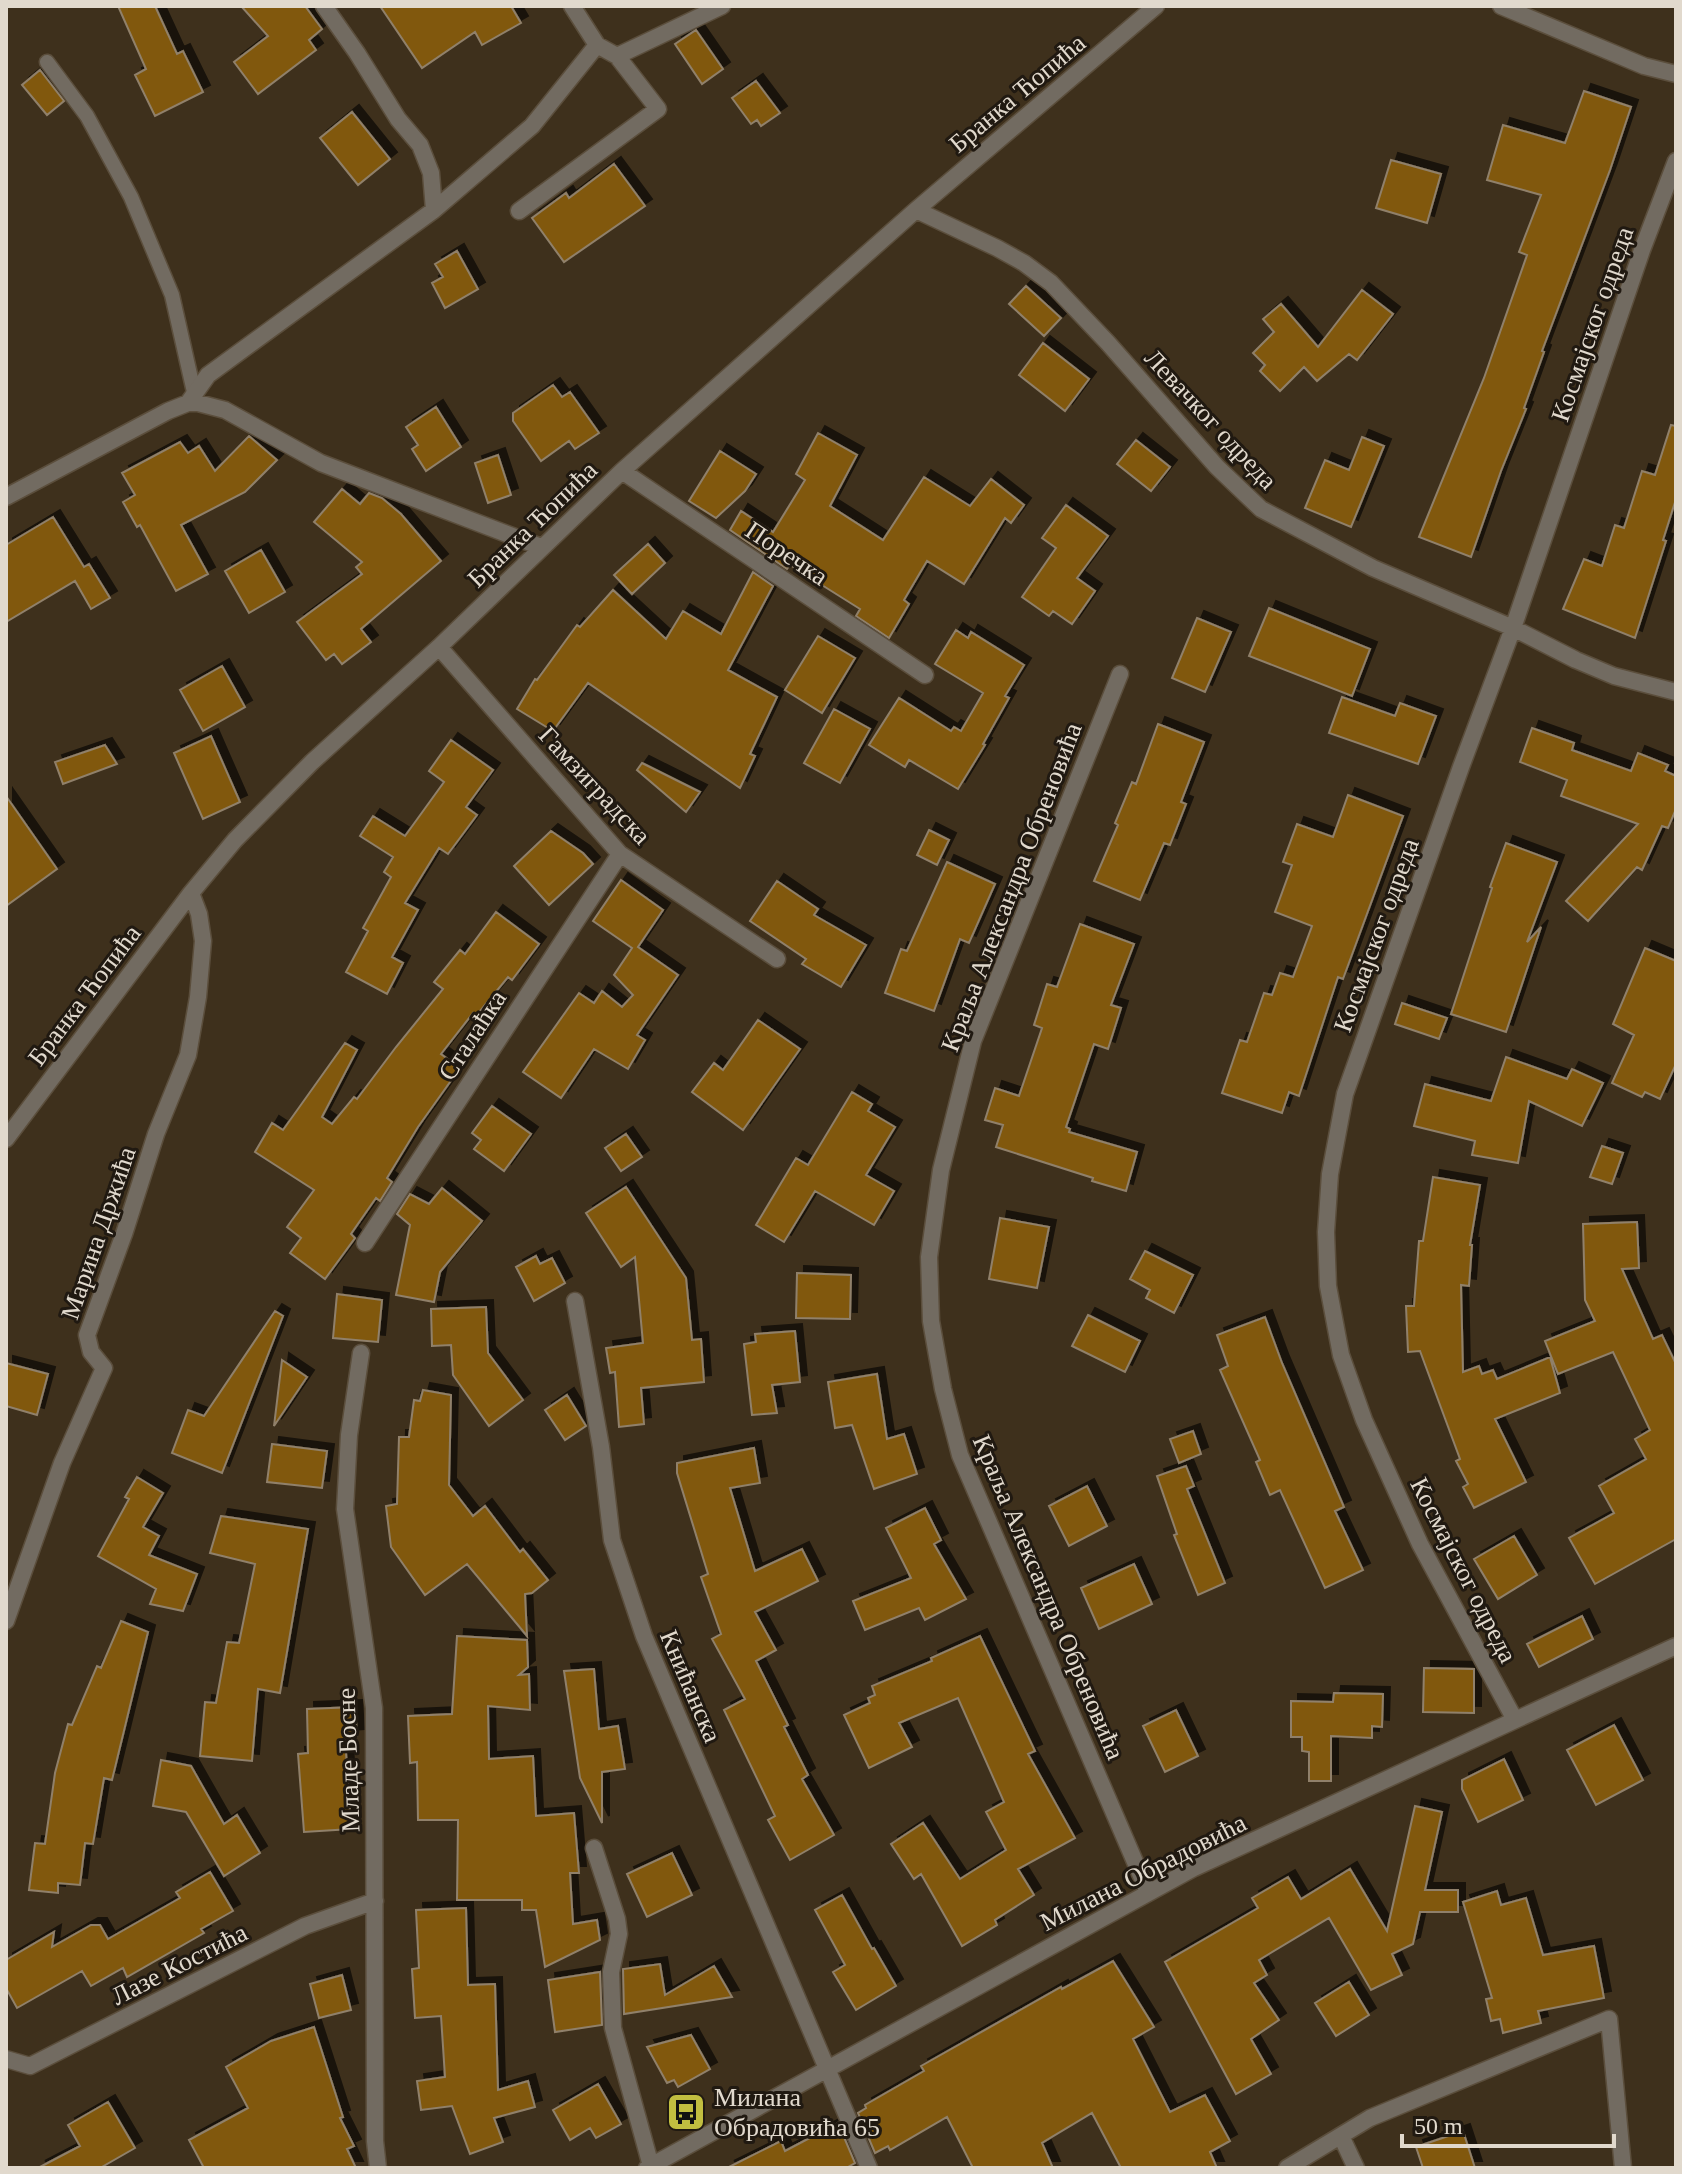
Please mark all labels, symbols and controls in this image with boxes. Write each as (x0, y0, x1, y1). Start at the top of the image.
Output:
street label: Бранка Ћопића (944, 28, 1091, 159)
street label: Космајског одреда (1546, 223, 1639, 425)
street label: Левачког одреда (1139, 343, 1283, 496)
street label: Бранка Ћопића (462, 455, 603, 593)
street label: Поречка (740, 516, 834, 592)
street label: Краља Александра Обреновића (935, 718, 1088, 1056)
street label: Гамзиградска (533, 720, 657, 851)
street label: Космајског одреда (1328, 834, 1425, 1036)
street label: Бранка Ћопића (22, 919, 147, 1071)
street label: Сталаћка (433, 984, 513, 1086)
street label: Марина Држића (55, 1143, 142, 1323)
street label: Краља Александра Обреновића (967, 1430, 1130, 1764)
street label: Космајског одреда (1404, 1473, 1523, 1668)
street label: Книћанска (654, 1626, 727, 1747)
street label: Младе Босне (331, 1687, 366, 1833)
street label: Милана Обрадовића (1036, 1808, 1251, 1937)
street label: Лазе Костића (106, 1918, 252, 2011)
place label: Милана Обрадовића 65 (714, 2083, 880, 2142)
bus stop icon: Милана Обрадовића 65 (665, 2091, 707, 2133)
scale bar (1402, 2098, 1614, 2148)
text: 50 m (1414, 2113, 1463, 2139)

